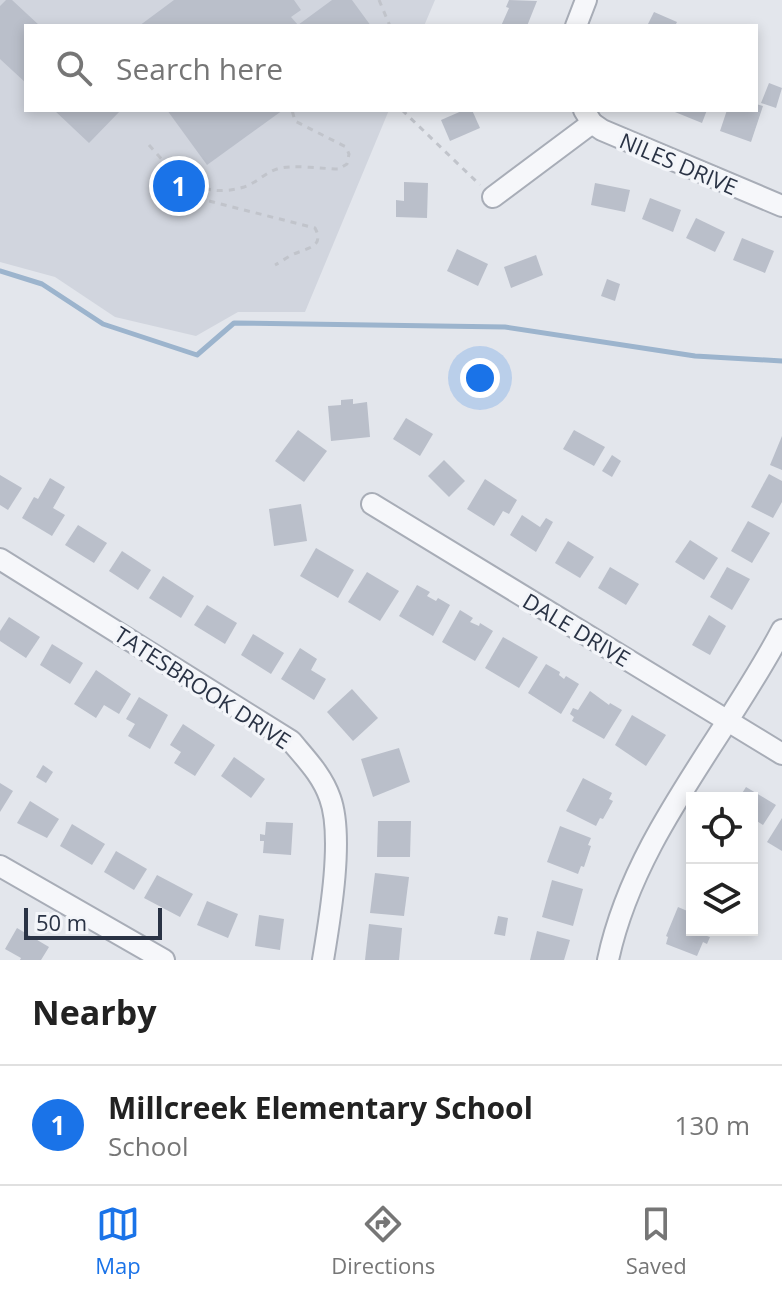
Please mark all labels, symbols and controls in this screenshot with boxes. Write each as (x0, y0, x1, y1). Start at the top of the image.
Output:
search box (24, 24, 758, 112)
icon: search (52, 46, 96, 90)
text: Search here (116, 48, 283, 89)
street label: NILES DRIVE (615, 125, 743, 201)
pin: 1 (153, 156, 205, 216)
your location (460, 358, 500, 398)
street label: DALE DRIVE (518, 585, 636, 673)
street label: TATESBROOK DRIVE (109, 619, 297, 755)
map controls (686, 792, 758, 936)
button: locate (686, 792, 758, 864)
button: layers (686, 864, 758, 936)
scale bar (24, 904, 162, 940)
text: 50 m (36, 907, 87, 937)
text: Nearby (32, 989, 157, 1035)
text: Millcreek Elementary School (108, 1087, 533, 1128)
text: 1 (51, 1107, 65, 1143)
text: 130 m (675, 1107, 750, 1143)
text: School (108, 1128, 189, 1164)
tab: Map (95, 1202, 141, 1280)
tab: Directions (331, 1202, 435, 1280)
tab: Saved (626, 1202, 687, 1280)

